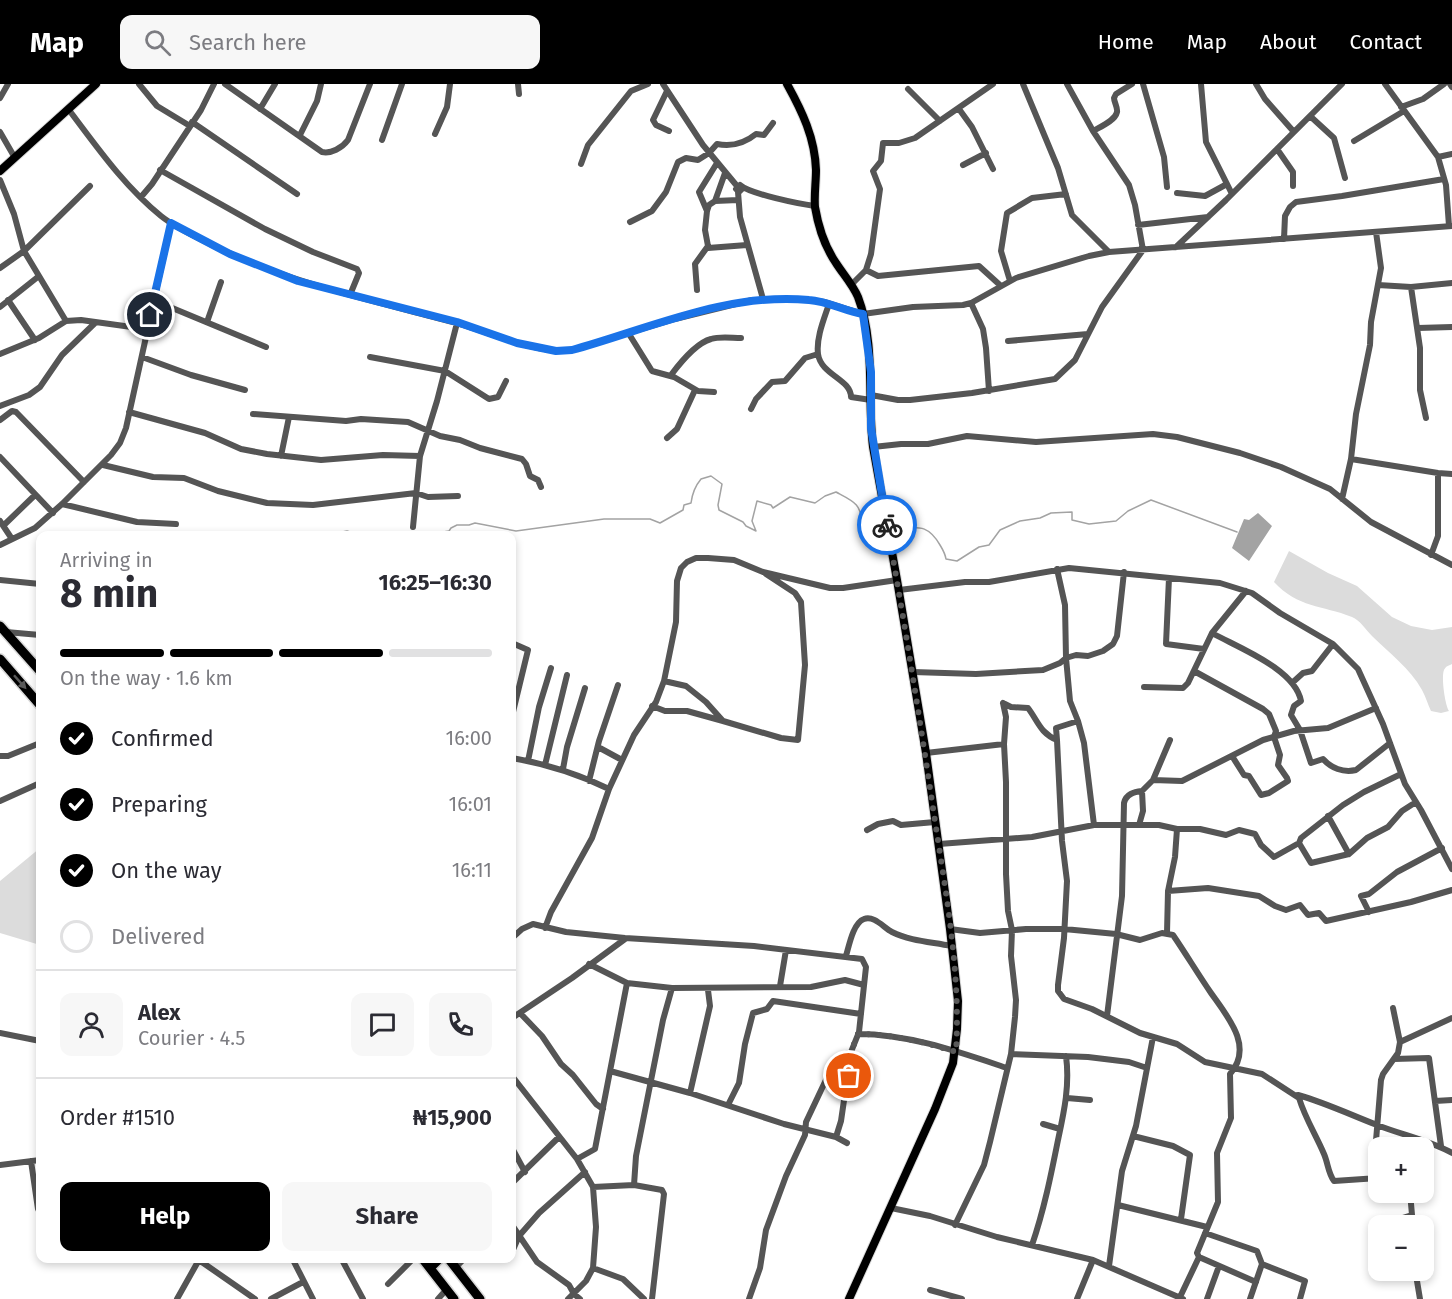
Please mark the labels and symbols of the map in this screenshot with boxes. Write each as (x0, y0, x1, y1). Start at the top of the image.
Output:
pin (124, 289, 175, 340)
courier (857, 495, 917, 555)
one-way arrow (13, 674, 26, 689)
pin (823, 1050, 874, 1101)

